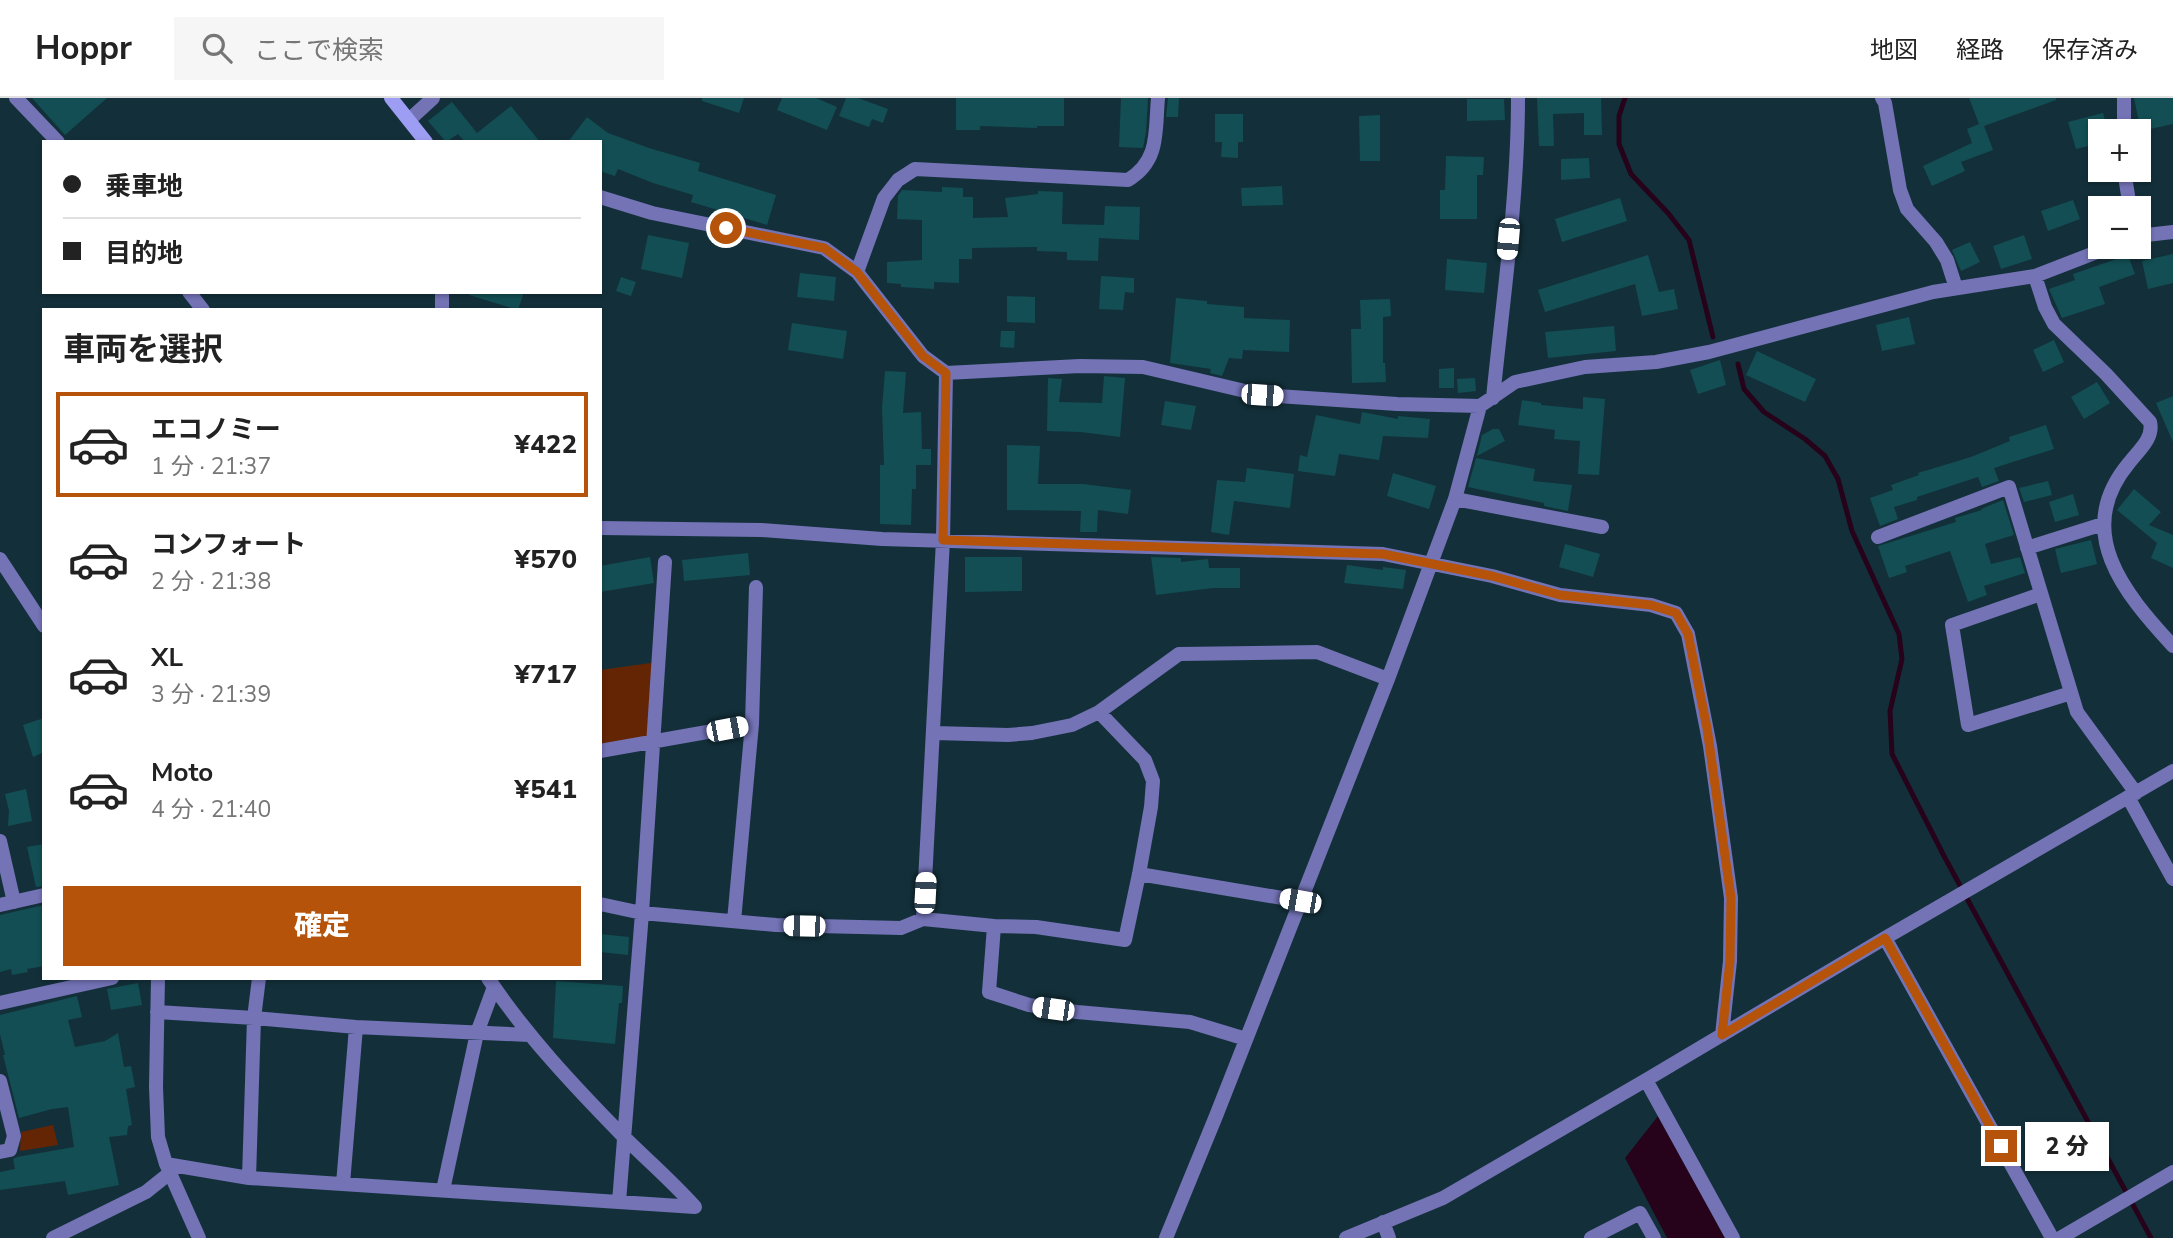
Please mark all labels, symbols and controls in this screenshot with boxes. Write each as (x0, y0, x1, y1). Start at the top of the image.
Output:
search box (174, 17, 664, 80)
text: Hoppr (35, 26, 132, 71)
icon: search (198, 29, 236, 67)
text: ここで検索 (254, 33, 384, 68)
text: 地図 (1870, 34, 1918, 66)
text: 経路 (1956, 34, 2004, 66)
text: 保存済み (2042, 34, 2138, 66)
map controls (2088, 119, 2151, 259)
button: + (2088, 119, 2151, 182)
text: 乗車地 (105, 169, 183, 204)
button: − (2088, 196, 2151, 259)
route start (710, 212, 742, 244)
car (1496, 217, 1521, 261)
text: 目的地 (105, 236, 183, 271)
text: 車両を選択 (63, 328, 223, 371)
car (1241, 383, 1284, 407)
text: エコノミー (151, 412, 281, 447)
icon: car (67, 413, 130, 476)
text: ¥422 (515, 427, 577, 462)
text: 1 分 · 21:37 (151, 451, 271, 482)
text: コンフォート (151, 527, 306, 562)
icon: car (67, 528, 130, 591)
text: ¥570 (515, 542, 577, 577)
text: 2 分 · 21:38 (151, 566, 271, 597)
text: XL (151, 640, 183, 675)
icon: car (67, 643, 130, 706)
text: ¥717 (515, 657, 577, 692)
text: 3 分 · 21:39 (151, 679, 271, 710)
car (705, 715, 750, 743)
text: Moto (151, 755, 213, 790)
icon: car (67, 758, 130, 821)
text: ¥541 (515, 772, 577, 807)
text: 4 分 · 21:40 (151, 794, 271, 825)
car (914, 871, 937, 915)
button: 確定 (63, 886, 581, 966)
car (1278, 887, 1323, 915)
car (783, 915, 826, 937)
car (1031, 996, 1076, 1022)
callout: 2 分 (2025, 1122, 2110, 1170)
route end (1985, 1130, 2017, 1162)
text: 2 分 (2045, 1131, 2089, 1162)

